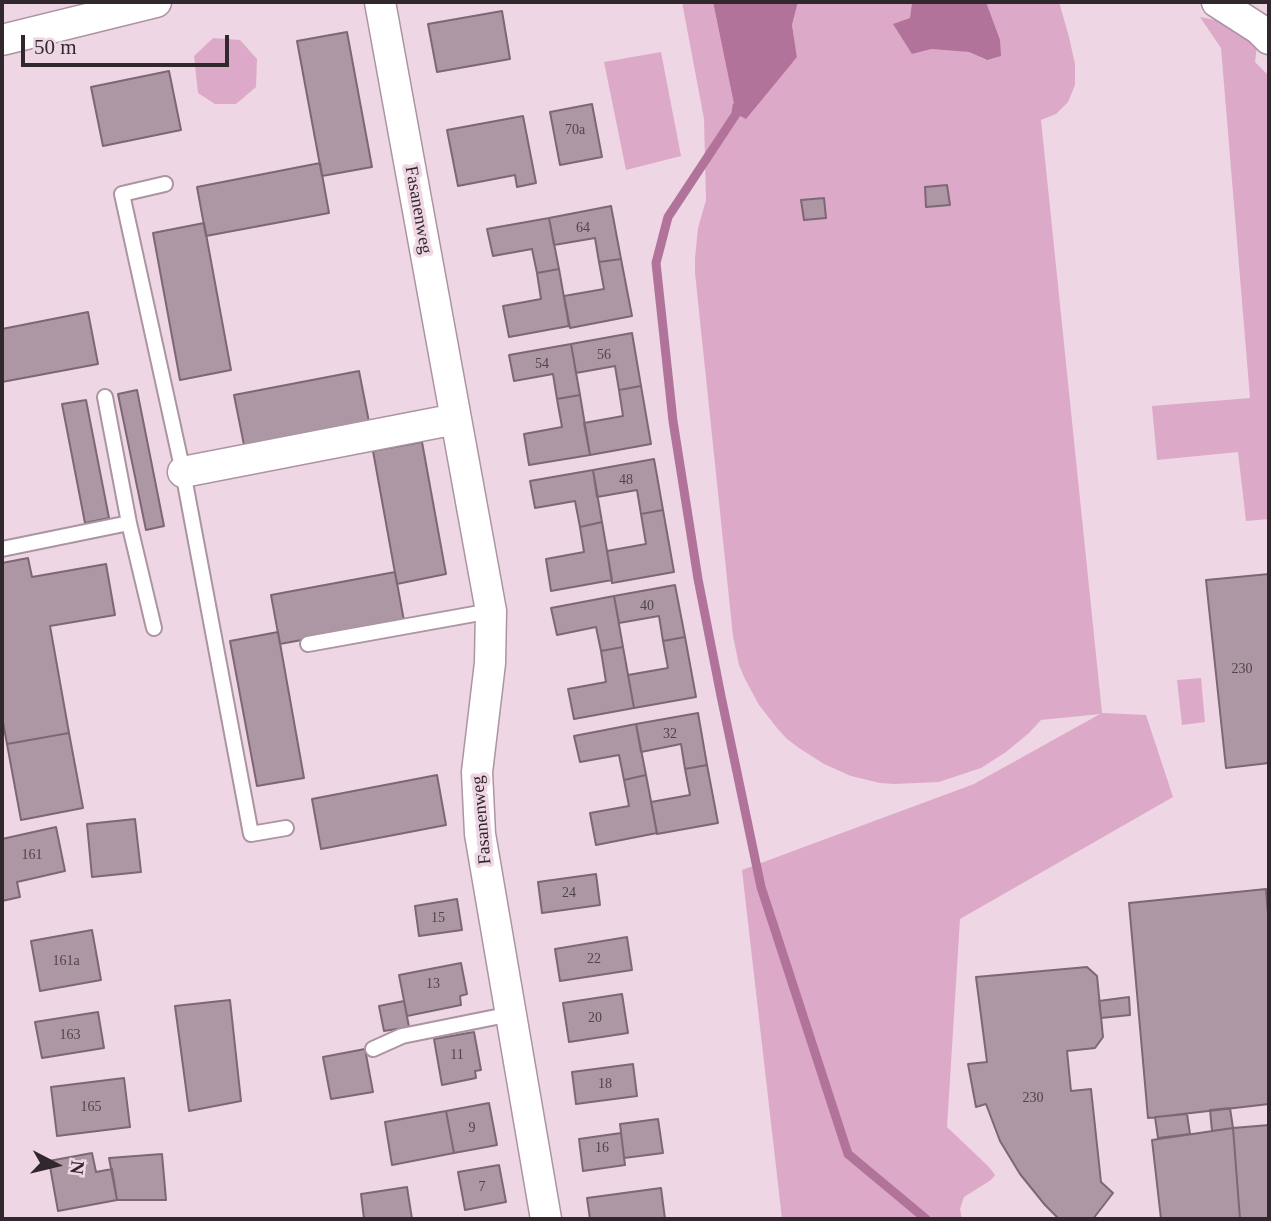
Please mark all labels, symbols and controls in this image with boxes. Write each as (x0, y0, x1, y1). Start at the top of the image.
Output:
scale bar (24, 21, 233, 65)
text: 50 m (34, 35, 77, 59)
house number: 70a (565, 122, 585, 138)
street label: Fasanenweg (400, 164, 436, 256)
house number: 64 (576, 220, 590, 236)
house number: 56 (597, 347, 611, 363)
house number: 54 (535, 356, 549, 372)
house number: 48 (619, 472, 633, 488)
house number: 40 (640, 598, 654, 614)
house number: 230 (1232, 661, 1252, 677)
house number: 32 (663, 726, 677, 742)
street label: Fasanenweg (467, 775, 497, 865)
house number: 161 (22, 847, 42, 863)
house number: 24 (562, 885, 576, 901)
house number: 15 (431, 910, 445, 926)
house number: 22 (587, 951, 601, 967)
house number: 161a (52, 953, 80, 969)
house number: 13 (426, 976, 440, 992)
house number: 20 (588, 1010, 602, 1026)
house number: 163 (60, 1027, 80, 1043)
house number: 11 (450, 1047, 464, 1063)
house number: 18 (598, 1076, 612, 1092)
house number: 230 (1023, 1090, 1044, 1106)
house number: 165 (80, 1099, 102, 1115)
house number: 9 (468, 1120, 476, 1136)
north arrow (21, 1130, 91, 1200)
house number: 16 (595, 1140, 609, 1156)
text: N (66, 1160, 89, 1176)
house number: 7 (478, 1179, 486, 1195)

